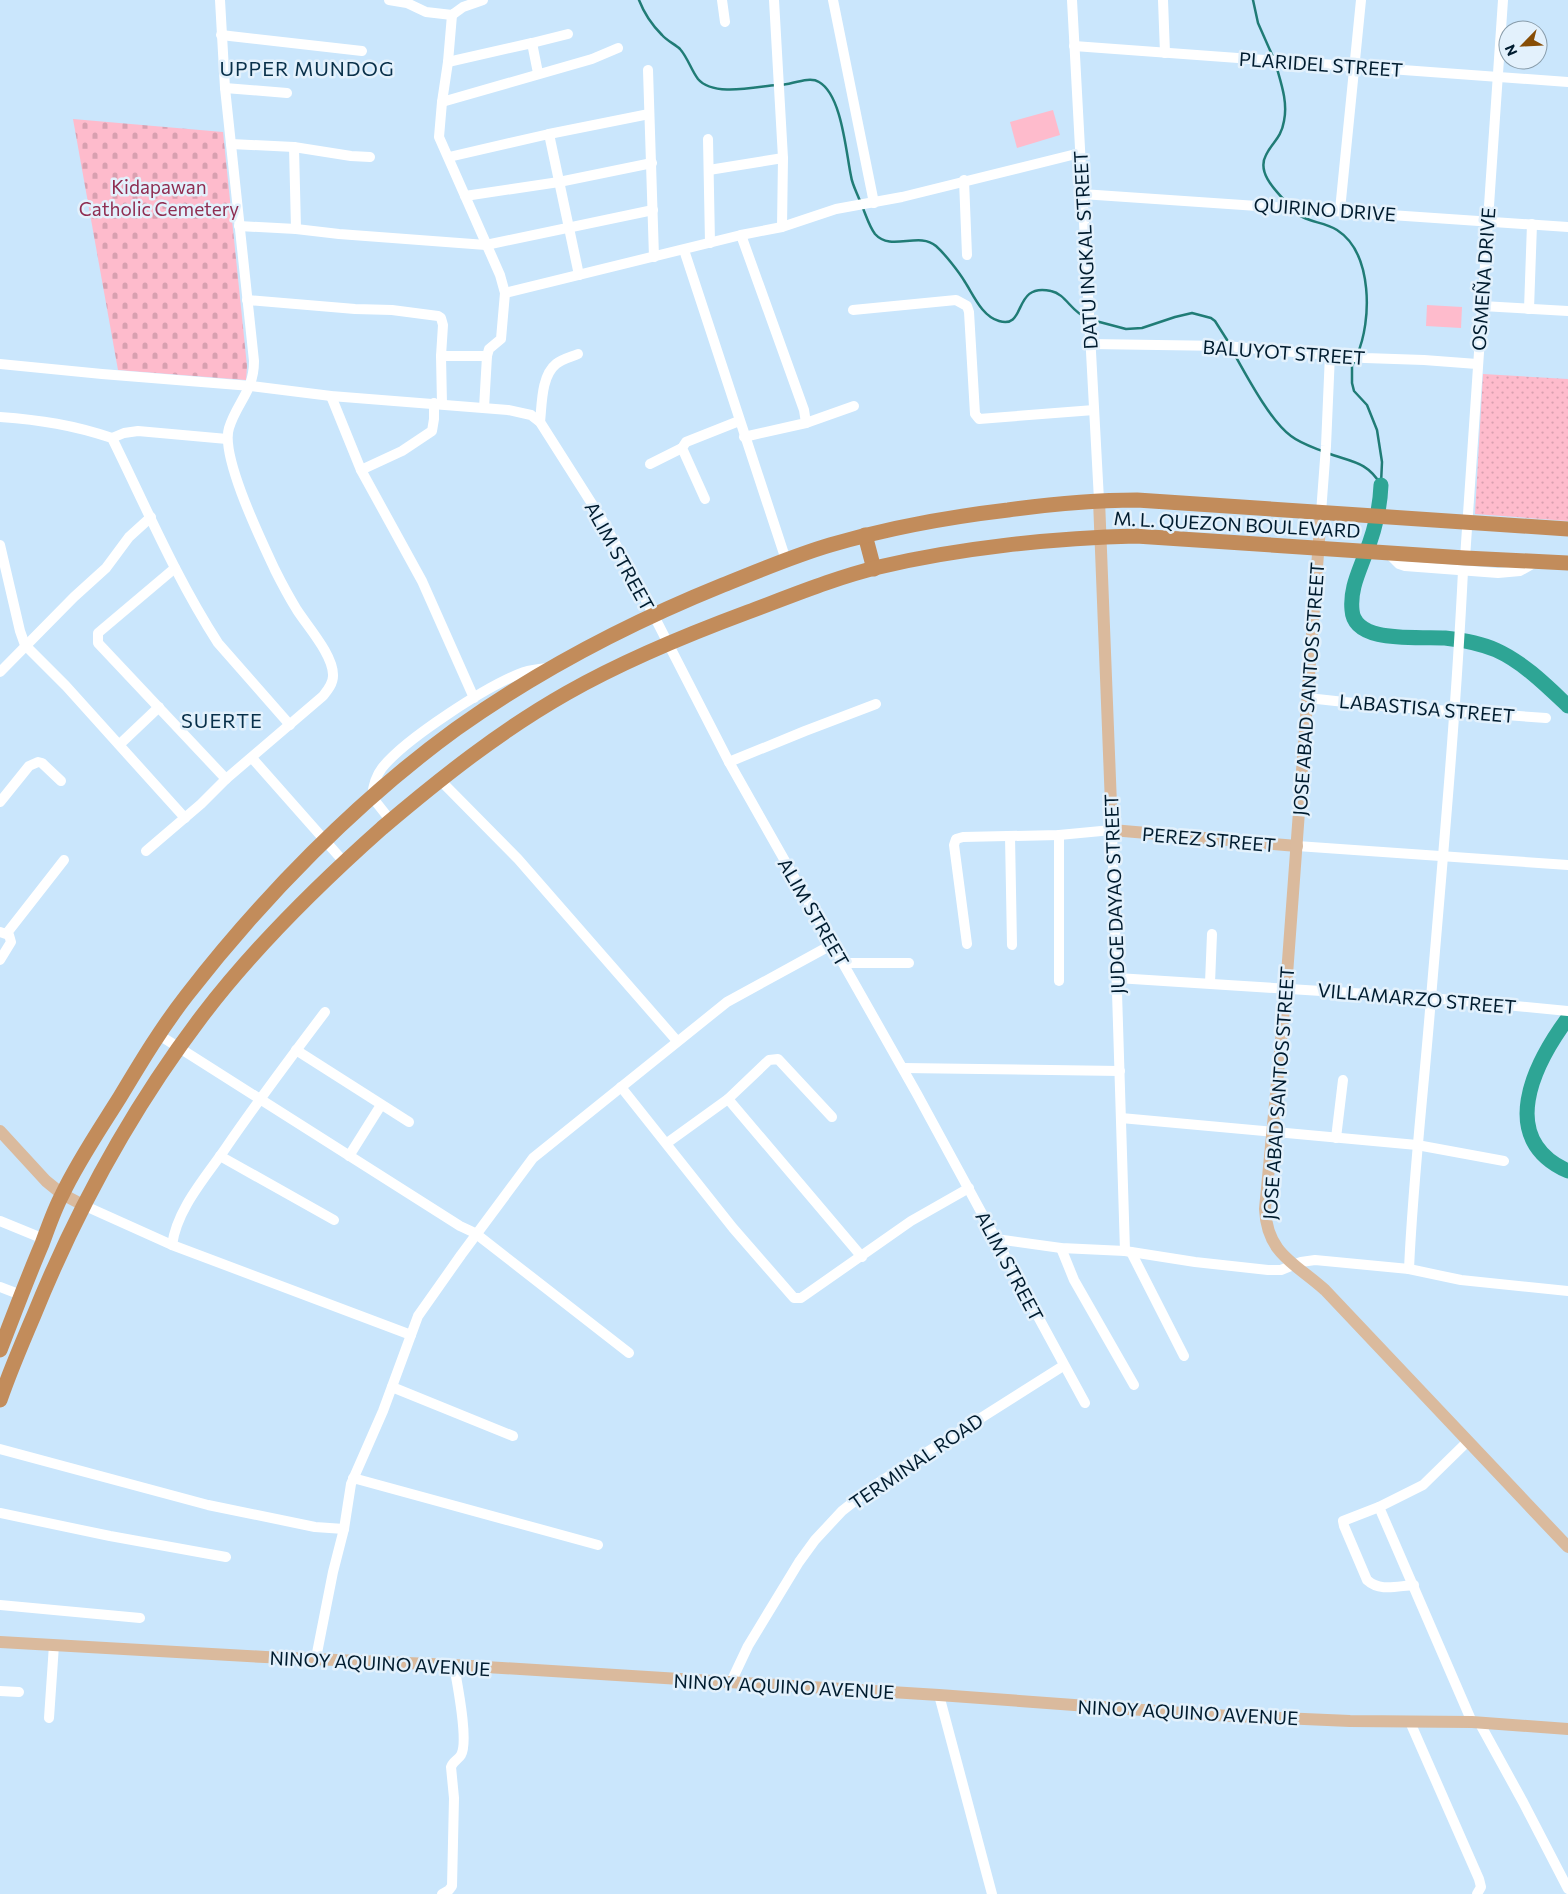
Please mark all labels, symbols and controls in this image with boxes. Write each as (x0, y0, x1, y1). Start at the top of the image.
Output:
north arrow (1498, 20, 1548, 70)
text: N (1501, 42, 1521, 59)
street label: PLARIDEL STREET (1238, 47, 1404, 81)
district label: UPPER MUNDOG (219, 56, 395, 80)
street label: DATU INGKAL STREET (1068, 150, 1102, 350)
park label: Kidapawan Catholic Cemetery (79, 175, 239, 220)
street label: QUIRINO DRIVE (1253, 193, 1397, 225)
street label: OSMEÑA DRIVE (1467, 207, 1499, 351)
street label: BALUYOT STREET (1202, 335, 1366, 369)
street label: ALIM STREET (580, 497, 660, 615)
street label: M. L. QUEZON BOULEVARD (1113, 506, 1361, 542)
street label: JOSE ABAD SANTOS STREET (1288, 561, 1328, 817)
street label: LABASTISA STREET (1338, 689, 1516, 727)
district label: SUERTE (181, 708, 263, 732)
street label: JUDGE DAYAO STREET (1099, 794, 1129, 994)
street label: PEREZ STREET (1141, 822, 1277, 856)
street label: ALIM STREET (774, 854, 854, 970)
street label: JOSE ABAD SANTOS STREET (1258, 965, 1298, 1221)
street label: VILLAMARZO STREET (1317, 978, 1517, 1018)
street label: ALIM STREET (971, 1207, 1049, 1325)
street label: TERMINAL ROAD (845, 1408, 987, 1514)
street label: NINOY AQUINO AVENUE (269, 1646, 491, 1680)
street label: NINOY AQUINO AVENUE (673, 1669, 895, 1703)
street label: NINOY AQUINO AVENUE (1077, 1695, 1299, 1729)

